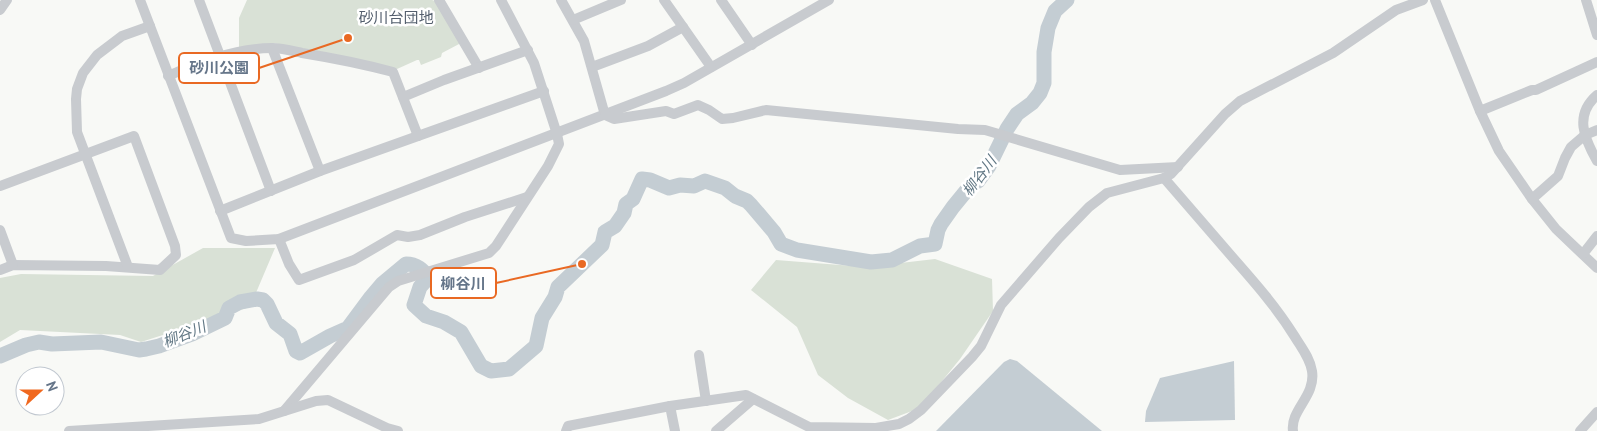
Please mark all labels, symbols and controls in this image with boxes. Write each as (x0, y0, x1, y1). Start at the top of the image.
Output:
district label: 砂川台団地 (358, 8, 434, 27)
callout: 砂川公園 (179, 53, 259, 83)
text: 砂川公園 (189, 58, 249, 77)
water label: 柳谷川 (958, 151, 1001, 200)
callout: 柳谷川 (431, 268, 496, 298)
text: 柳谷川 (440, 274, 486, 293)
water label: 柳谷川 (160, 316, 210, 351)
north arrow (15, 366, 65, 416)
text: N (42, 379, 62, 394)

